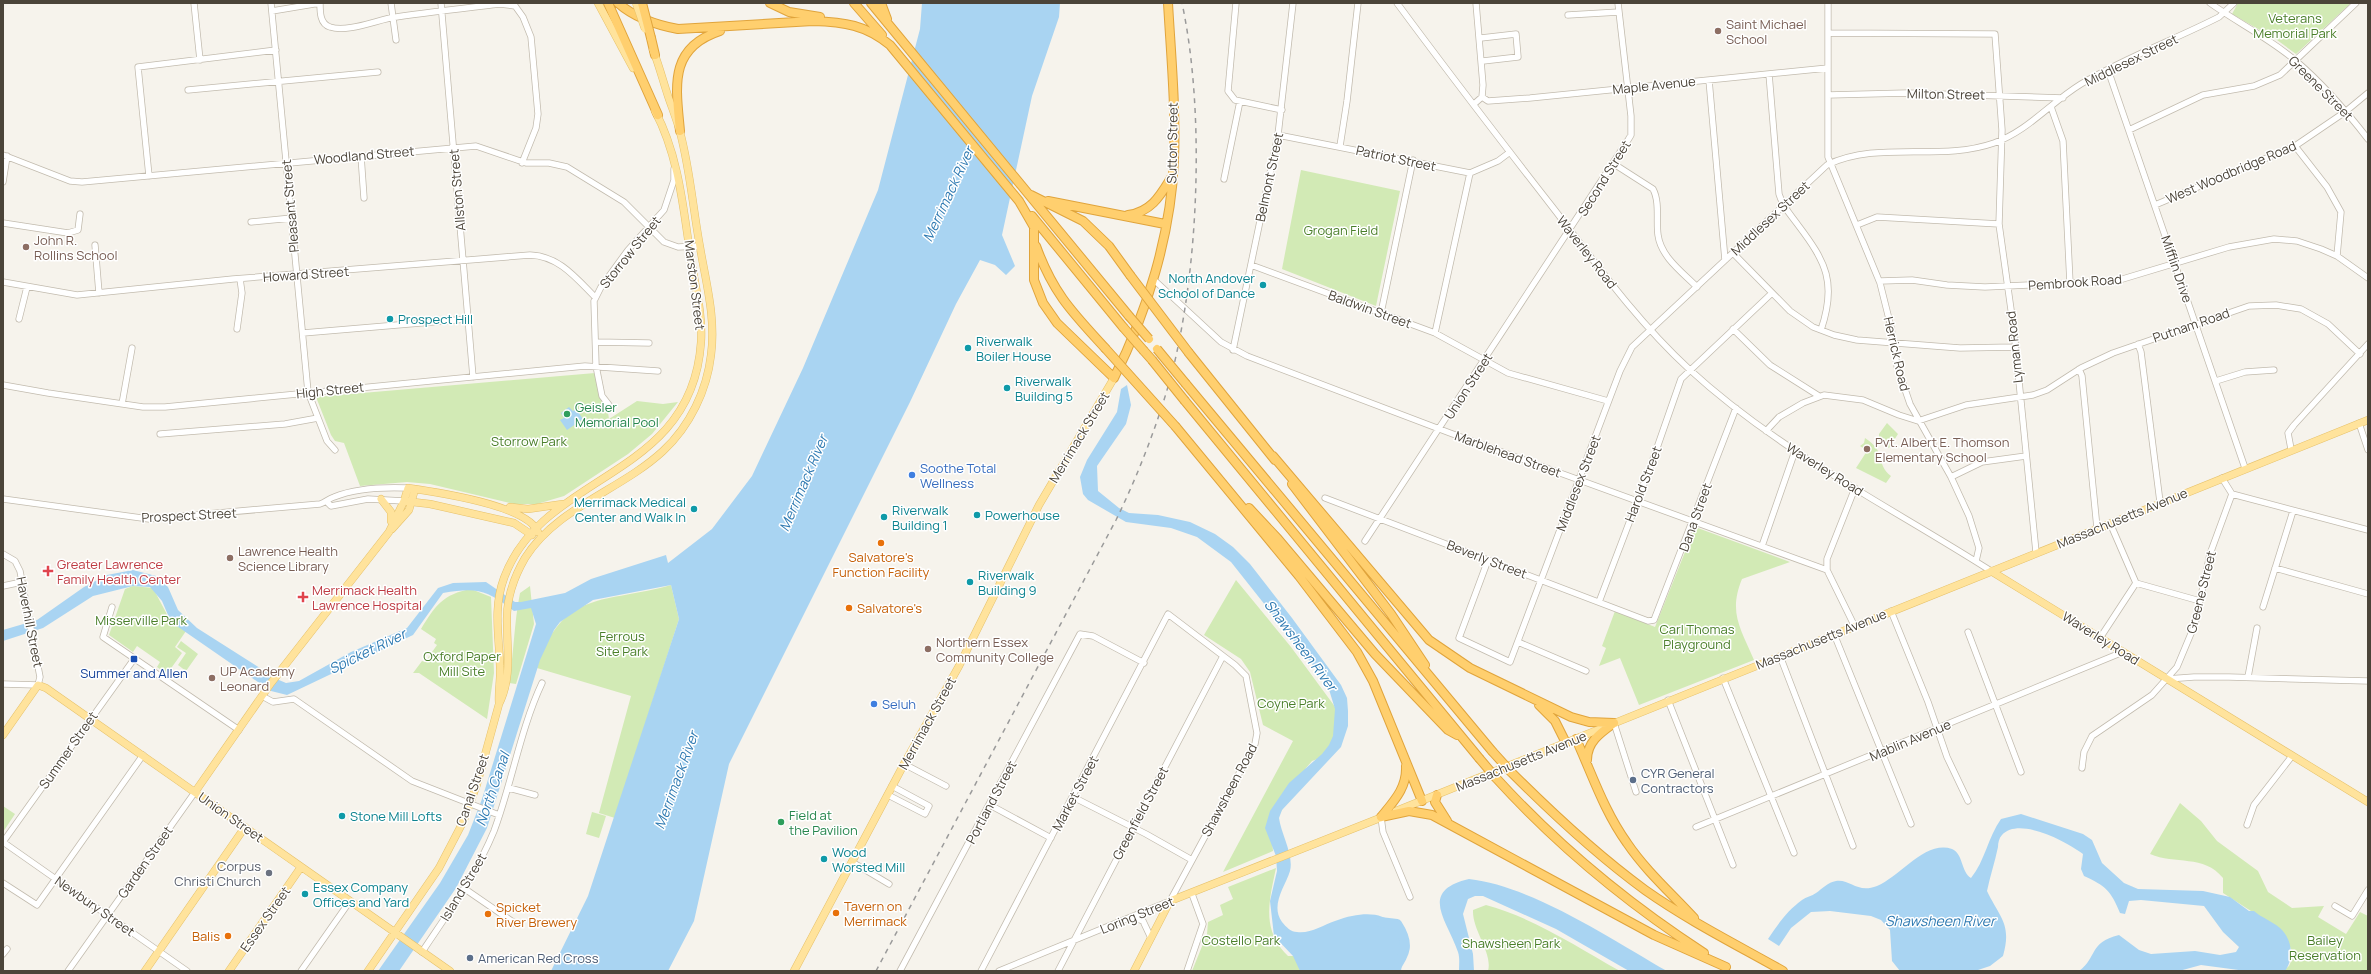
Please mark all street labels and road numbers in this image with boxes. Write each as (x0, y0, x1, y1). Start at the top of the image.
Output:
street label: Middlesex Street (2081, 30, 2181, 90)
street label: Greene Street (2285, 52, 2357, 124)
street label: Maple Avenue (1611, 72, 1697, 98)
street label: Milton Street (1907, 84, 1985, 104)
street label: Sutton Street (1162, 102, 1182, 184)
street label: Belmont Street (1251, 131, 1287, 223)
street label: West Woodbridge Road (2163, 136, 2299, 208)
street label: Second Street (1573, 137, 1635, 219)
street label: Patriot Street (1354, 141, 1438, 175)
street label: Woodland Street (313, 142, 415, 168)
street label: Allston Street (444, 148, 470, 232)
street label: Pleasant Street (277, 159, 303, 253)
street label: Middlesex Street (1727, 177, 1813, 259)
street label: Storrow Street (595, 212, 665, 292)
street label: Waverley Road (1553, 212, 1621, 292)
street label: Mifflin Drive (2157, 233, 2197, 305)
street label: Marston Street (681, 239, 709, 331)
street label: Howard Street (262, 262, 350, 286)
street label: Pembrook Road (2028, 270, 2122, 294)
street label: Baldwin Street (1326, 286, 1414, 332)
street label: Putnam Road (2150, 303, 2232, 347)
street label: Lyman Road (2001, 310, 2027, 384)
street label: Herrick Road (1880, 315, 1914, 393)
street label: Union Street (1440, 349, 1496, 423)
street label: High Street (295, 377, 365, 403)
street label: Merrimack Street (1045, 388, 1113, 486)
street label: Marblehead Street (1452, 426, 1564, 482)
street label: Middlesex Street (1551, 432, 1605, 534)
street label: Waverley Road (1783, 438, 1867, 500)
street label: Harold Street (1620, 443, 1666, 525)
street label: Dana Street (1674, 480, 1716, 554)
street label: Massachusetts Avenue (2054, 483, 2190, 553)
street label: Prospect Street (141, 504, 237, 526)
street label: Beverly Street (1444, 535, 1530, 583)
street label: Greene Street (2182, 549, 2220, 635)
street label: Haverhill Street (12, 575, 48, 669)
street label: Massachusetts Avenue (1753, 604, 1889, 674)
street label: Waverley Road (2059, 607, 2143, 669)
street label: Merrimack Street (894, 673, 960, 773)
street label: Summer Street (35, 708, 101, 792)
street label: Mablin Avenue (1867, 715, 1954, 765)
street label: Massachusetts Avenue (1453, 726, 1589, 796)
street label: Shawsheen Road (1197, 740, 1261, 840)
street label: Canal Street (451, 751, 493, 829)
street label: Market Street (1048, 752, 1102, 834)
street label: Portland Street (962, 757, 1020, 847)
street label: Greenfield Street (1108, 763, 1172, 863)
street label: Union Street (195, 788, 267, 846)
street label: Garden Street (113, 822, 177, 902)
street label: Island Street (436, 850, 490, 924)
street label: Newbury Street (51, 872, 139, 940)
street label: Essex Street (236, 883, 294, 955)
street label: Loring Street (1097, 892, 1177, 938)

